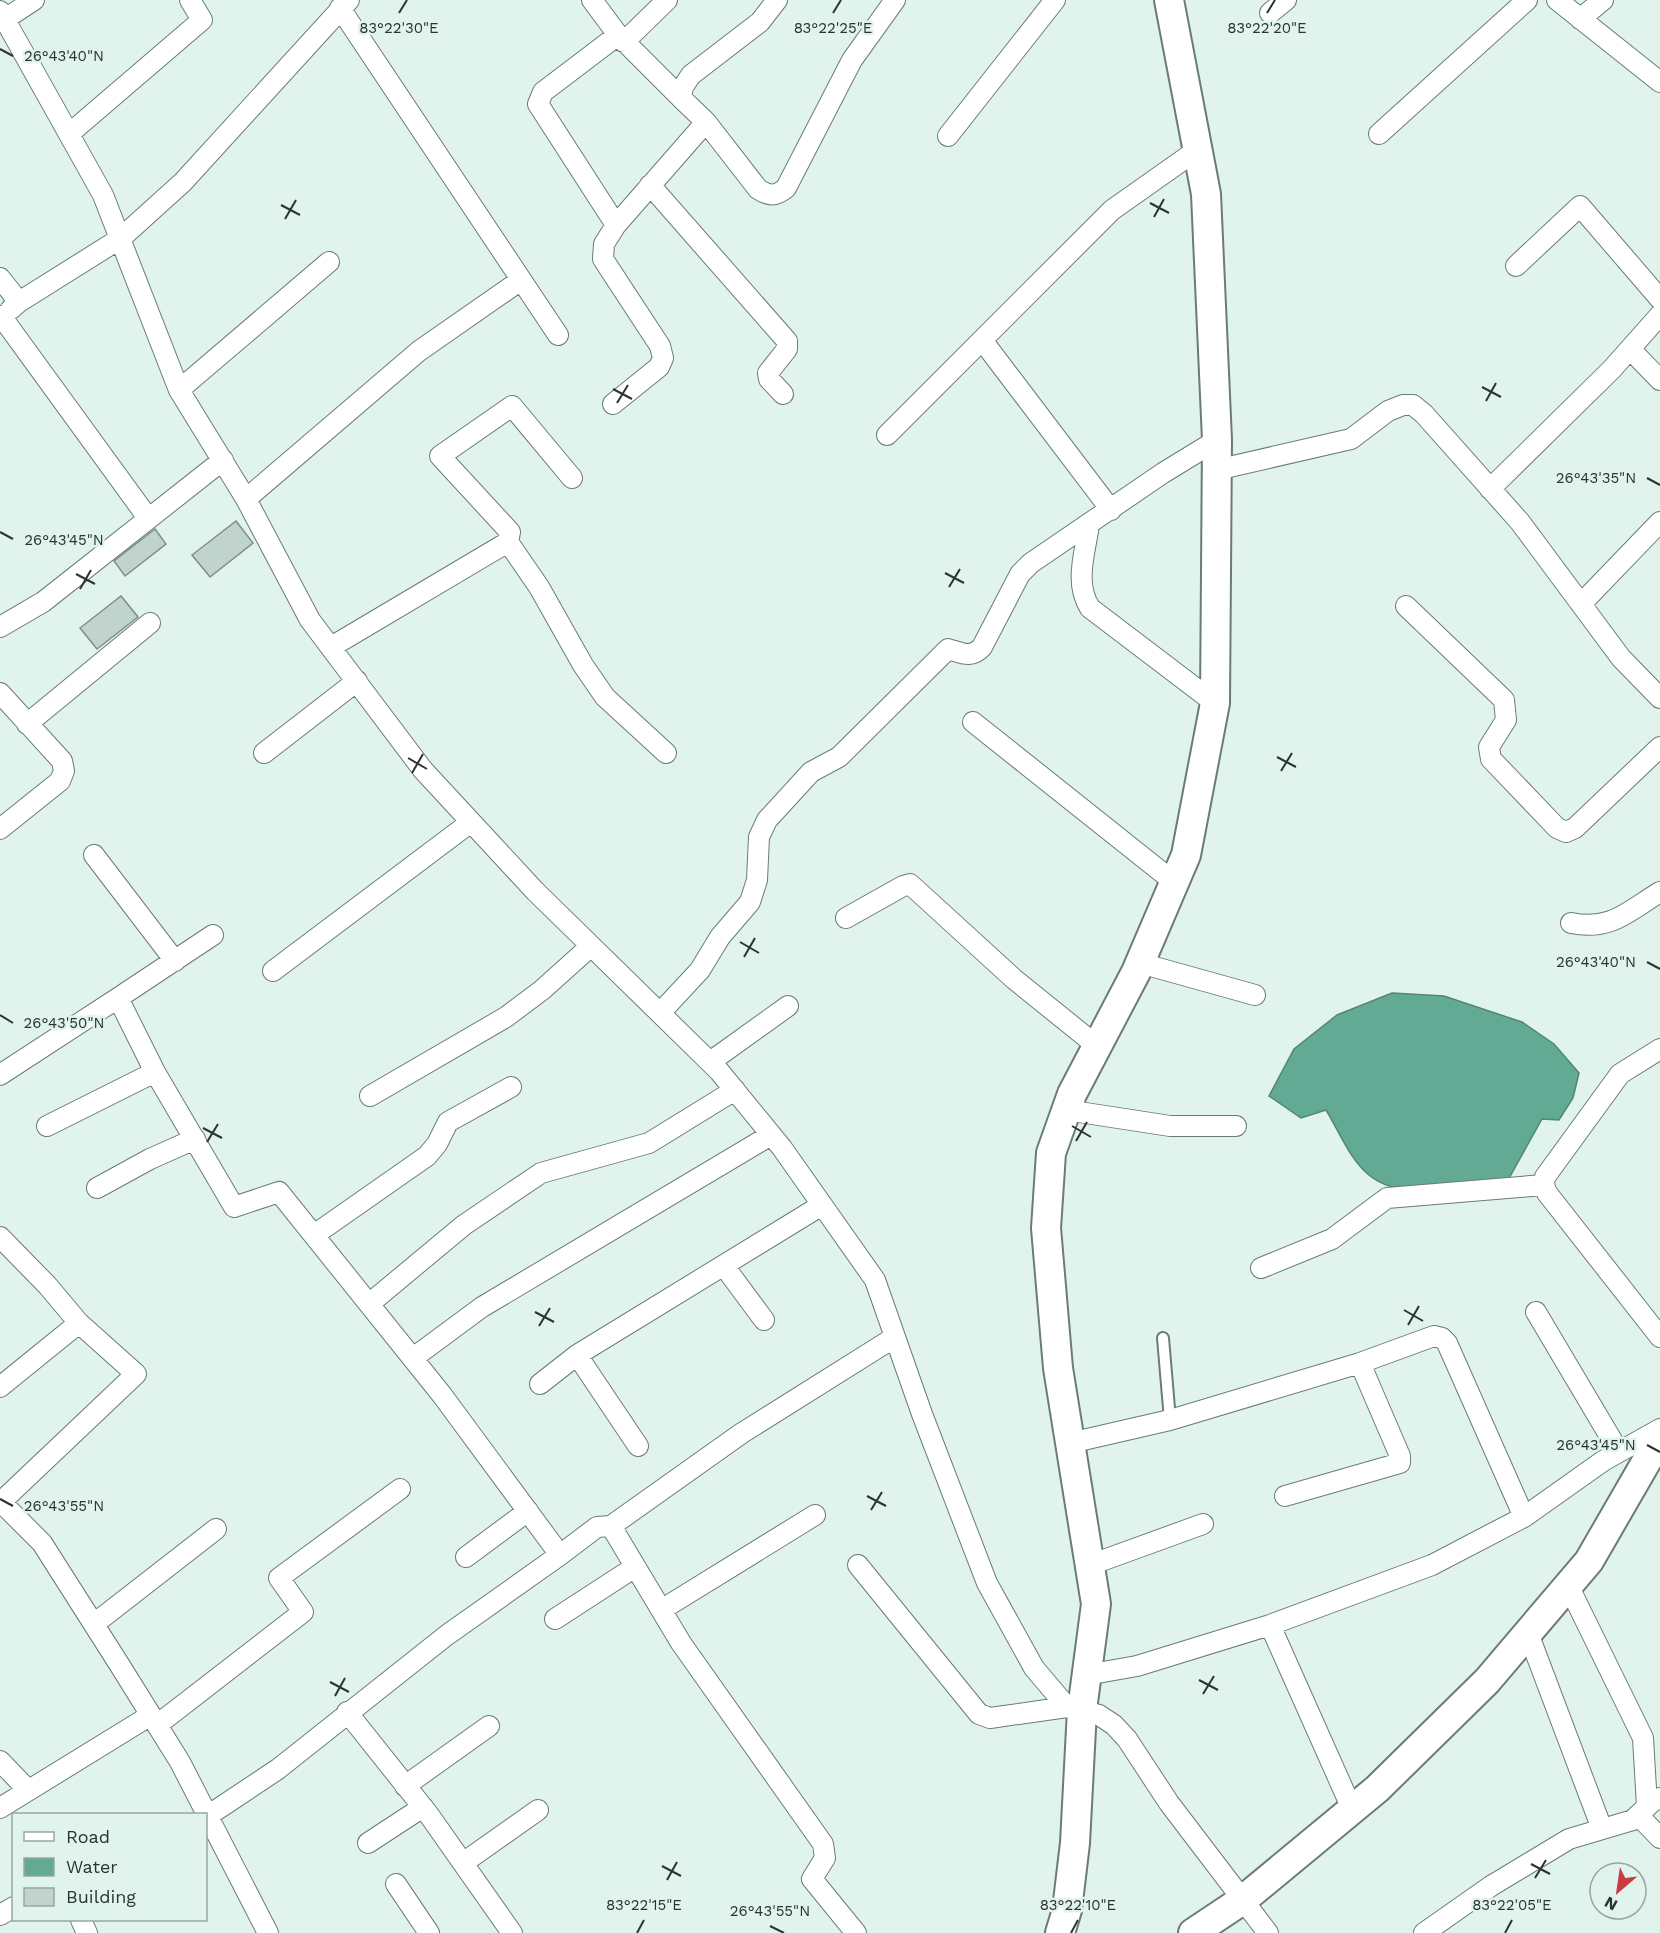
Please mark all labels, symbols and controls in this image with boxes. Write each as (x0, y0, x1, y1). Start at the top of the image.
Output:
text: 83°22'30"E (359, 19, 439, 37)
text: 83°22'25"E (794, 19, 872, 37)
text: 83°22'20"E (1227, 19, 1307, 37)
text: 26°43'40"N (24, 47, 104, 65)
text: 26°43'35"N (1556, 469, 1636, 487)
text: 26°43'45"N (24, 531, 104, 549)
text: 26°43'40"N (1556, 953, 1636, 971)
text: 26°43'50"N (24, 1014, 104, 1032)
text: 26°43'45"N (1556, 1436, 1636, 1454)
text: 26°43'55"N (24, 1497, 104, 1515)
legend (12, 1813, 207, 1921)
text: Road (66, 1826, 110, 1847)
text: Water (66, 1856, 118, 1877)
north arrow (1588, 1861, 1648, 1921)
text: Building (66, 1886, 136, 1907)
text: N (1601, 1892, 1621, 1915)
text: 83°22'15"E (606, 1896, 682, 1914)
text: 83°22'10"E (1040, 1896, 1116, 1914)
text: 83°22'05"E (1472, 1896, 1552, 1914)
text: 26°43'55"N (730, 1902, 810, 1920)

